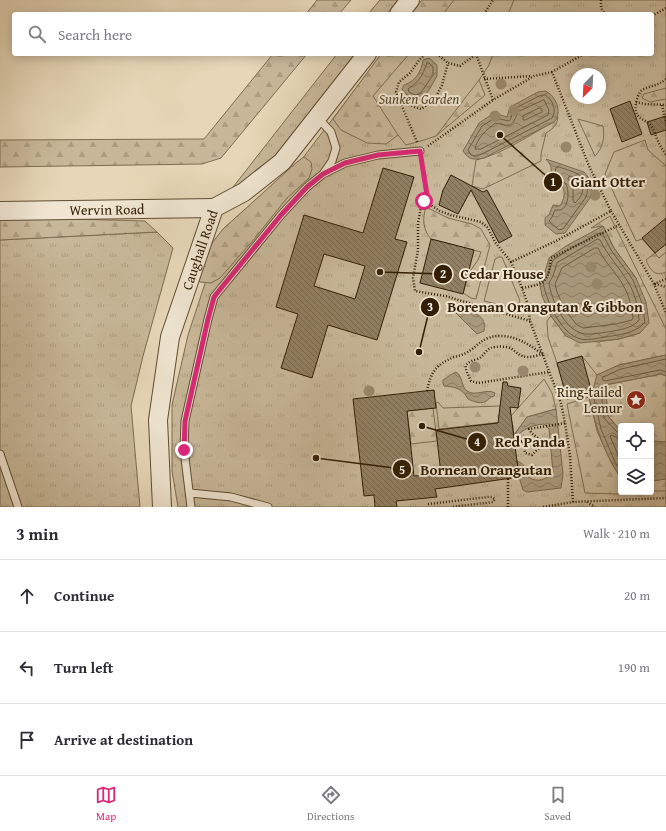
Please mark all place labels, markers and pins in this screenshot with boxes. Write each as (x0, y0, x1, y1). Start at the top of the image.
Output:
callout: Giant Otter (543, 168, 653, 195)
callout: Cedar House (433, 260, 552, 287)
callout: Borenan Orangutan & Gibbon (420, 293, 651, 320)
place label: Ring-tailed Lemur (557, 382, 623, 418)
place icon: Ring-tailed Lemur (625, 389, 647, 411)
callout: Red Panda (467, 428, 573, 455)
callout: Bornean Orangutan (392, 456, 560, 483)

